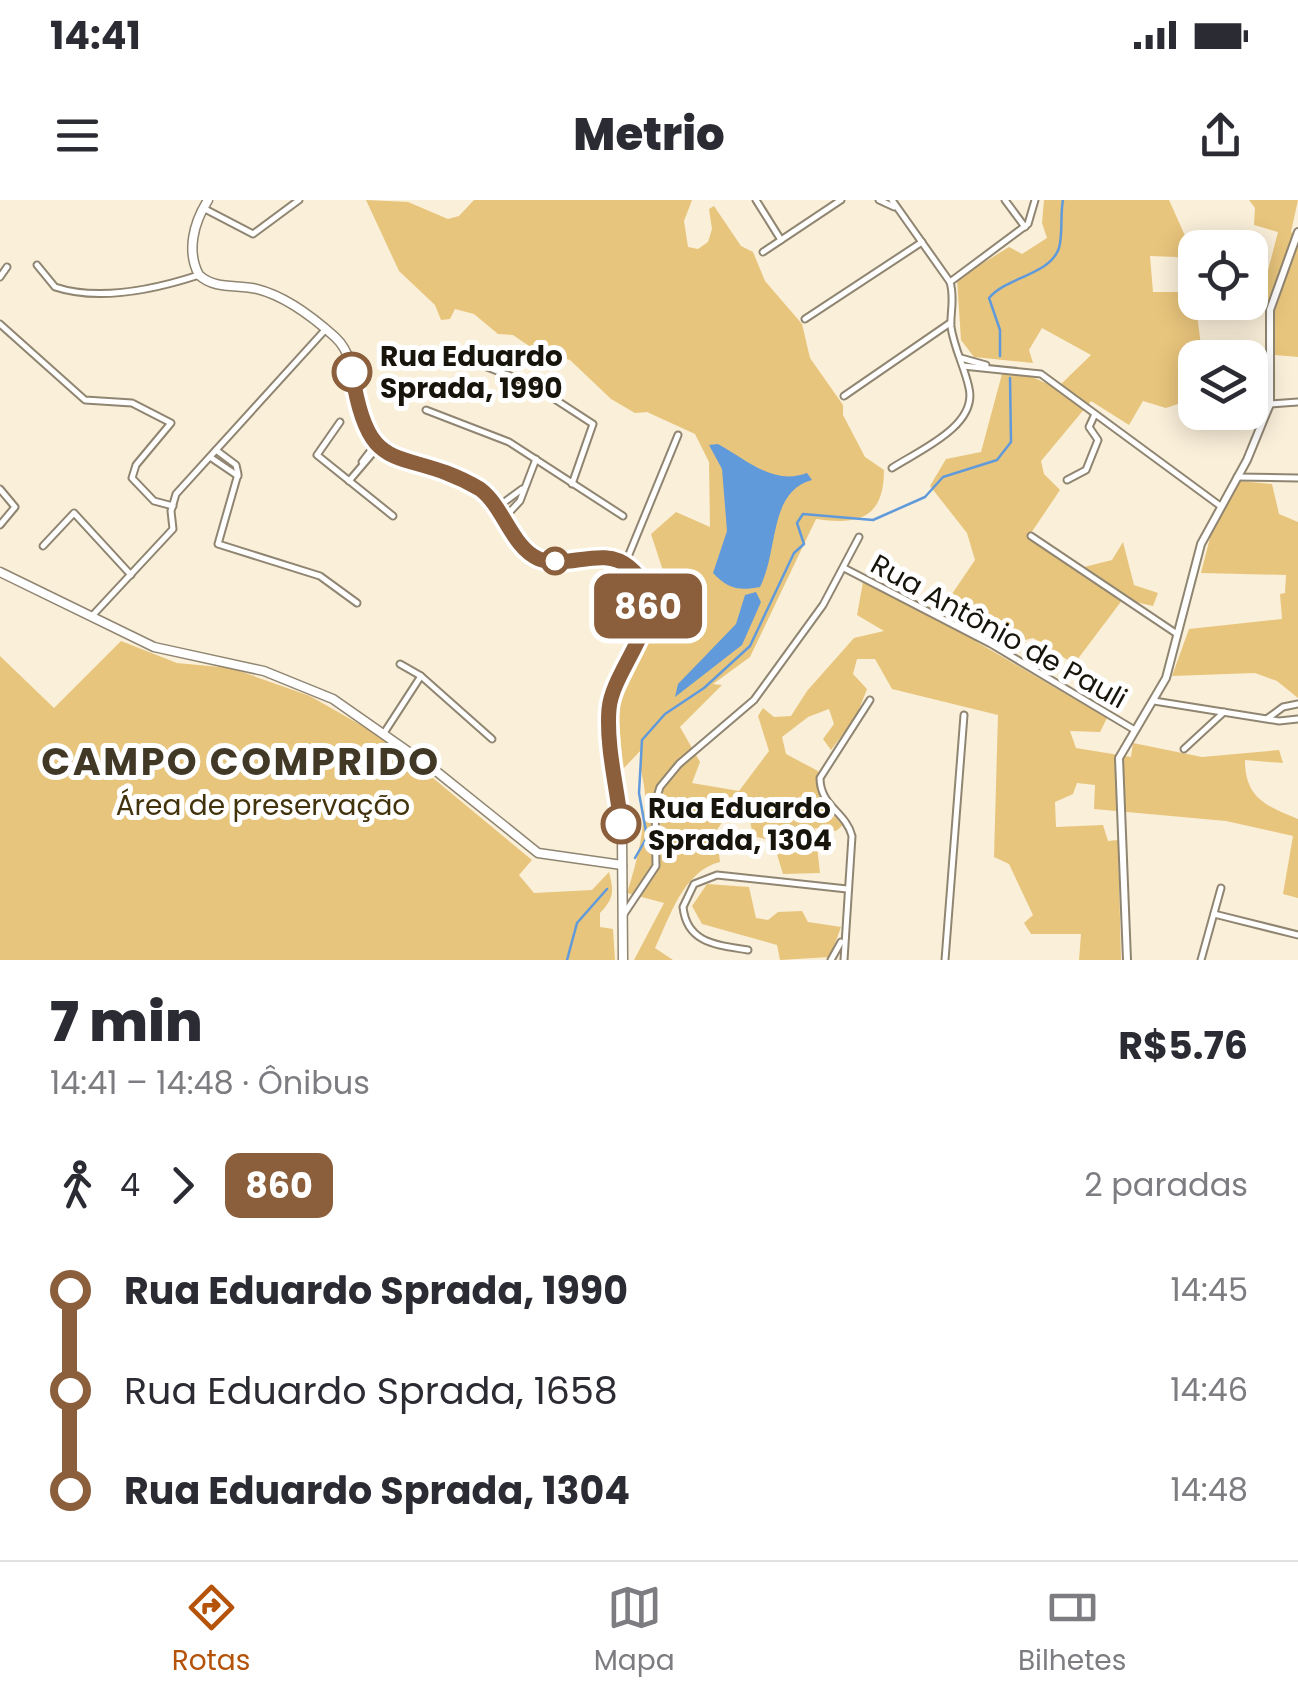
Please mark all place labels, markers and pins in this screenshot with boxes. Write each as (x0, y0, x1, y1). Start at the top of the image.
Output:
place label: Rua Eduardo Sprada, 1990 (380, 337, 563, 408)
marker: Rua Eduardo Sprada, 1990 (333, 353, 371, 391)
unlabelled marker (542, 548, 568, 574)
place label: Rua Eduardo Sprada, 1304 (648, 789, 832, 860)
marker: Rua Eduardo Sprada, 1304 (602, 805, 640, 843)

